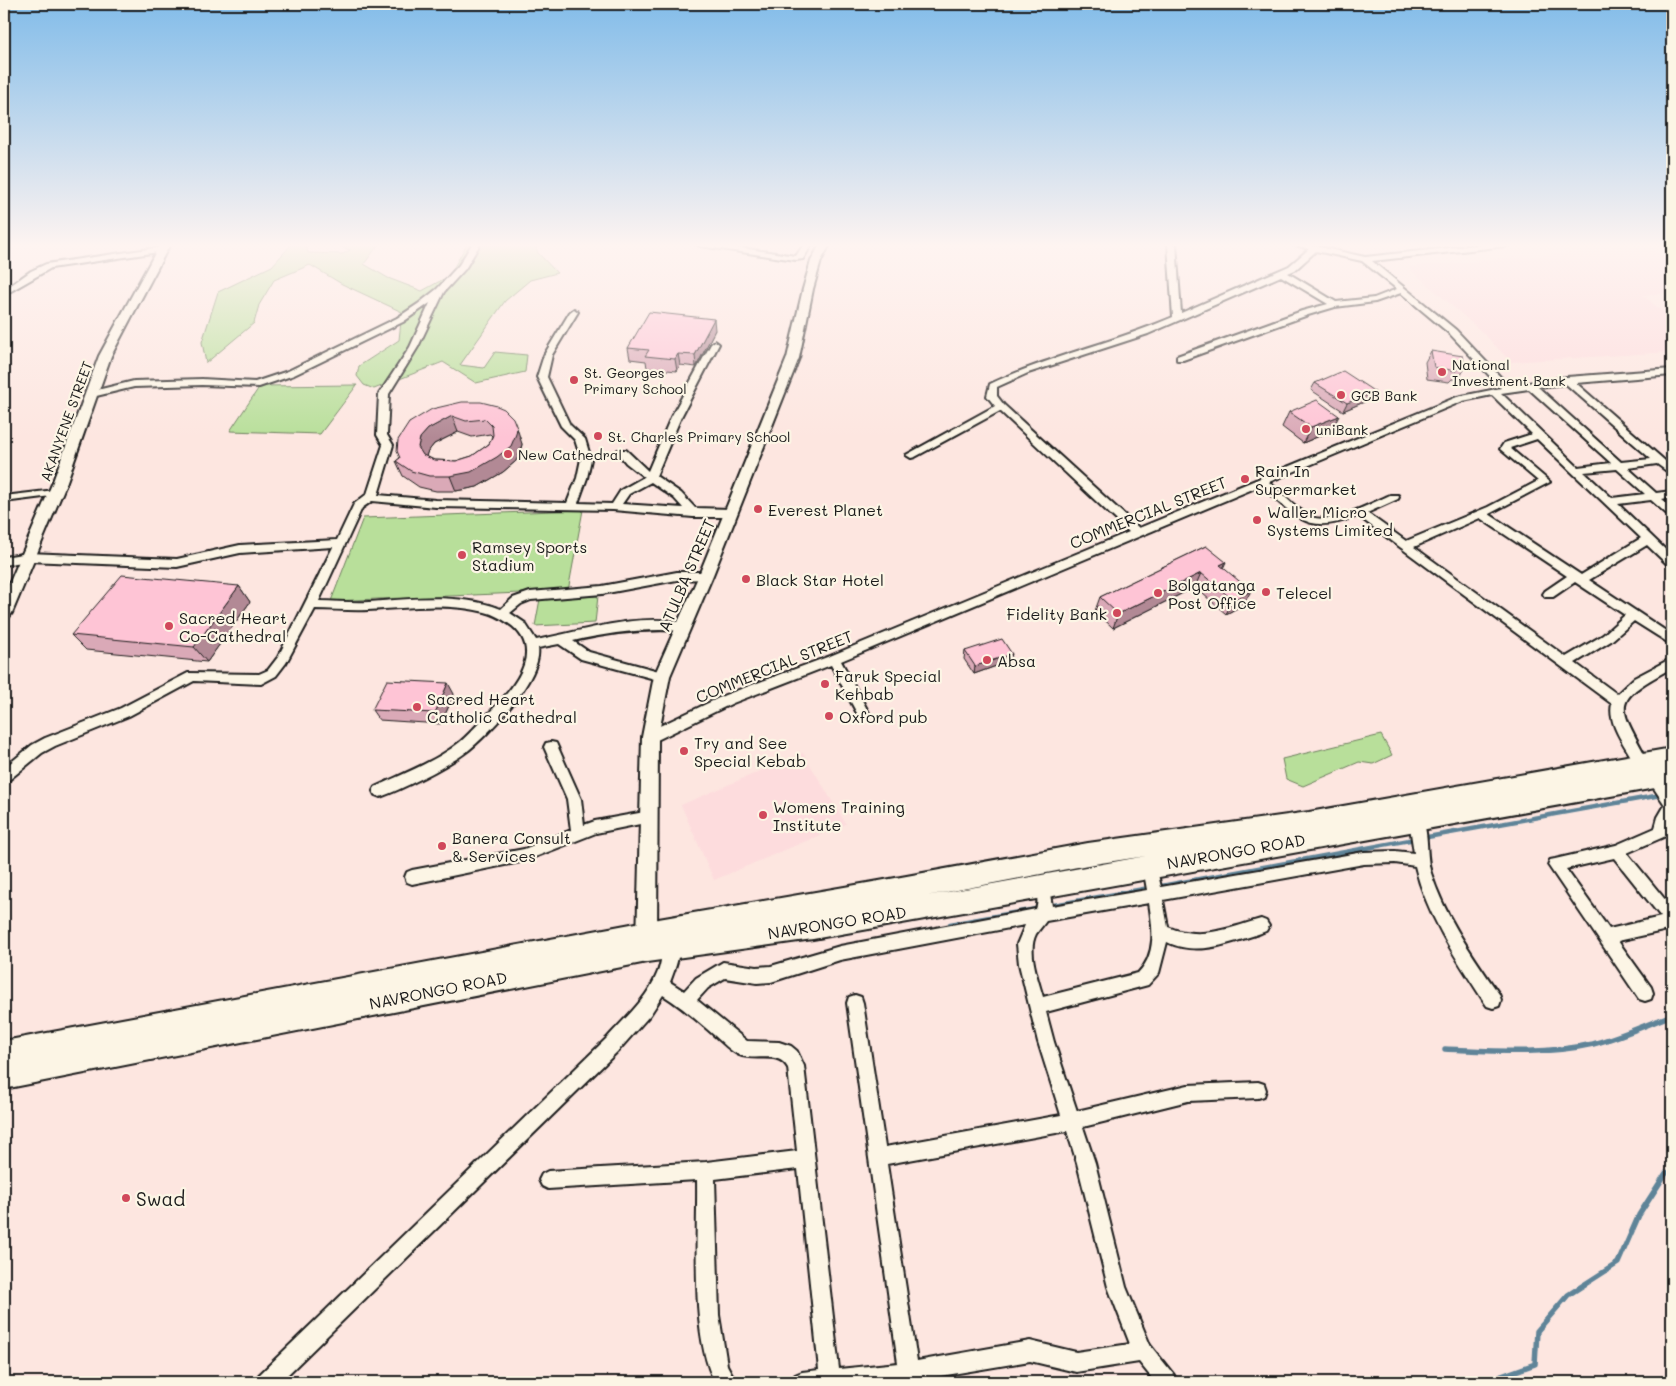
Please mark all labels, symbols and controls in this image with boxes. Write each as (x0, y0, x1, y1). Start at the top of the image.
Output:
place label: National Investment Bank (1452, 355, 1566, 390)
street label: AKANYENE STREET (35, 358, 97, 484)
place label: St. Georges Primary School (584, 363, 687, 398)
marker: National Investment Bank (1436, 366, 1448, 378)
marker: St. Georges Primary School (568, 374, 580, 386)
place label: GCB Bank (1351, 386, 1417, 405)
marker: GCB Bank (1335, 389, 1347, 401)
place label: uniBank (1316, 420, 1368, 439)
marker: uniBank (1300, 423, 1312, 435)
place label: St. Charles Primary School (608, 427, 790, 446)
marker: St. Charles Primary School (592, 430, 604, 442)
place label: New Cathedral (518, 445, 622, 464)
marker: New Cathedral (502, 448, 514, 460)
place label: Rain In Supermarket (1255, 460, 1357, 499)
street label: COMMERCIAL STREET (1066, 471, 1230, 553)
marker: Rain In Supermarket (1239, 473, 1251, 485)
place label: Everest Planet (768, 499, 883, 520)
place label: Waller Micro Systems Limited (1267, 501, 1393, 540)
marker: Everest Planet (752, 503, 764, 515)
marker: Waller Micro Systems Limited (1251, 514, 1263, 526)
street label: ATULBA STREET (653, 515, 719, 635)
place label: Ramsey Sports Stadium (472, 536, 587, 575)
marker: Ramsey Sports Stadium (456, 549, 468, 561)
place label: Black Star Hotel (756, 569, 884, 590)
marker: Black Star Hotel (740, 573, 752, 585)
place label: Bolgatanga Post Office (1168, 574, 1257, 613)
place label: Telecel (1276, 582, 1332, 603)
marker: Telecel (1260, 586, 1272, 598)
marker: Bolgatanga Post Office (1152, 587, 1164, 599)
place label: Fidelity Bank (1006, 603, 1107, 624)
place label: Sacred Heart Co-Cathedral (179, 607, 287, 646)
marker: Fidelity Bank (1111, 607, 1123, 619)
marker: Sacred Heart Co-Cathedral (163, 620, 175, 632)
street label: COMMERCIAL STREET (692, 625, 856, 707)
place label: Absa (997, 650, 1036, 671)
marker: Absa (981, 654, 993, 666)
place label: Faruk Special Kehbab (835, 665, 941, 704)
marker: Faruk Special Kehbab (819, 678, 831, 690)
place label: Sacred Heart Catholic Cathedral (427, 688, 577, 727)
marker: Sacred Heart Catholic Cathedral (411, 701, 423, 713)
place label: Oxford pub (839, 706, 928, 727)
marker: Oxford pub (823, 710, 835, 722)
place label: Try and See Special Kebab (694, 732, 806, 771)
marker: Try and See Special Kebab (678, 745, 690, 757)
place label: Womens Training Institute (773, 796, 905, 835)
marker: Womens Training Institute (757, 809, 769, 821)
place label: Banera Consult & Services (452, 827, 571, 866)
street label: NAVRONGO ROAD (1165, 828, 1307, 874)
marker: Banera Consult & Services (436, 840, 448, 852)
street label: NAVRONGO ROAD (766, 901, 908, 943)
street label: NAVRONGO ROAD (367, 966, 509, 1014)
place label: Swad (136, 1186, 185, 1211)
marker: Swad (120, 1192, 132, 1204)

